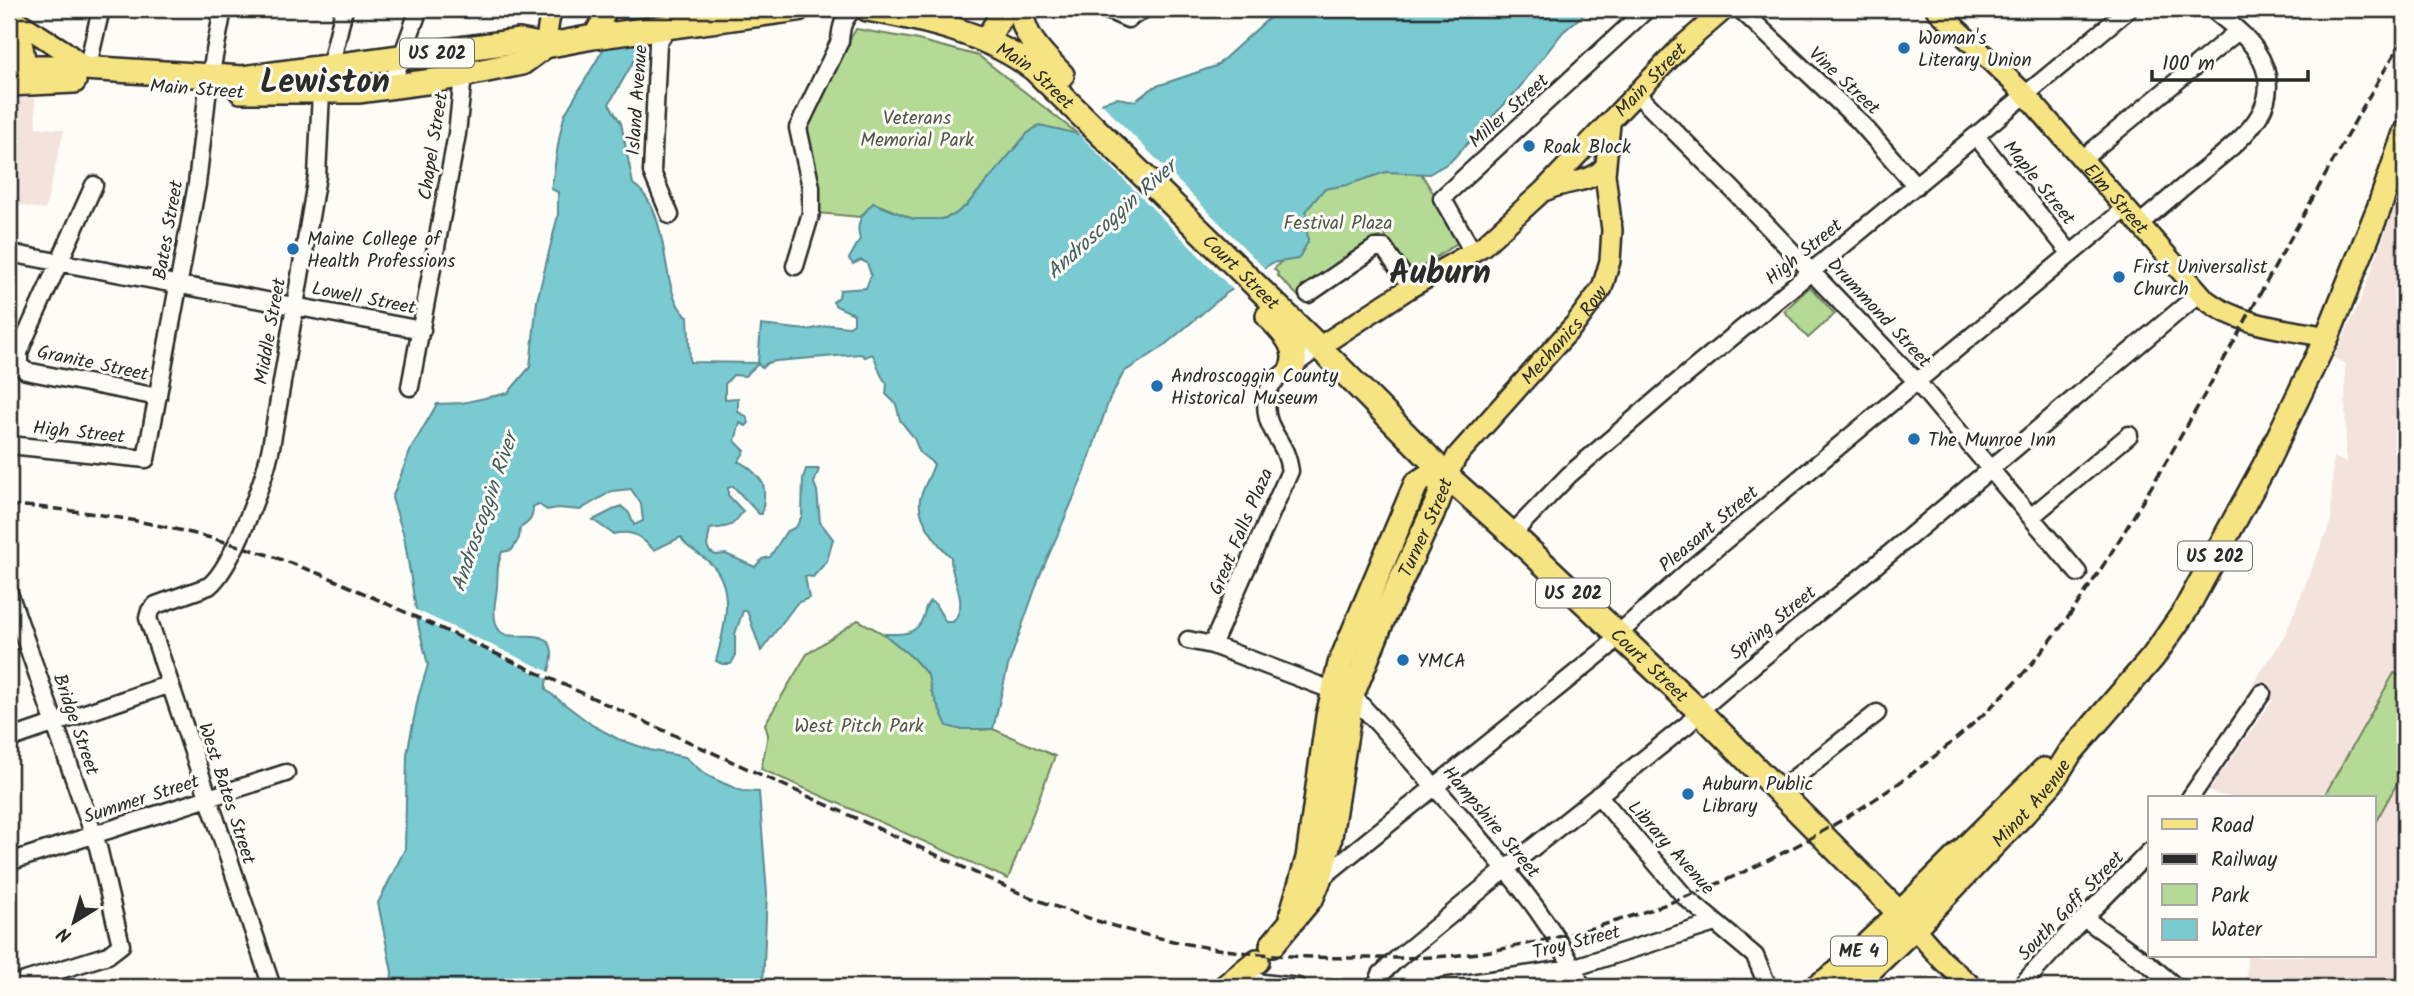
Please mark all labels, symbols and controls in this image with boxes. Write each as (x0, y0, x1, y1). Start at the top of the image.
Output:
place label: Woman's Literary Union (1918, 24, 2032, 76)
street label: Main Street (990, 35, 1081, 118)
street label: Main Street (1608, 35, 1695, 125)
road number: US 202 (400, 38, 474, 68)
scale bar (2152, 38, 2307, 82)
street label: Vine Street (1801, 40, 1887, 123)
marker: Woman's Literary Union (1896, 40, 1912, 56)
street label: Island Avenue (619, 43, 657, 156)
text: 100 m (2162, 48, 2215, 81)
district label: Lewiston (260, 57, 390, 110)
street label: Miller Street (1462, 67, 1557, 156)
street label: Main Street (149, 72, 246, 108)
street label: Chapel Street (411, 90, 457, 202)
park label: Veterans Memorial Park (860, 104, 974, 156)
place label: Roak Block (1543, 133, 1631, 163)
street label: Maple Street (1995, 134, 2083, 233)
marker: Roak Block (1521, 138, 1537, 154)
water label: Androscoggin River (1039, 150, 1188, 288)
street label: Elm Street (2075, 157, 2156, 243)
street label: Bates Street (145, 177, 193, 283)
park label: Festival Plaza (1284, 209, 1392, 239)
street label: High Street (1759, 211, 1850, 293)
place label: Maine College of Health Professions (307, 225, 455, 277)
street label: Court Street (1194, 228, 1286, 318)
marker: Maine College of Health Professions (285, 241, 301, 257)
district label: Auburn (1389, 248, 1491, 301)
street label: Drummond Street (1819, 251, 1938, 376)
place label: First Universalist Church (2133, 253, 2268, 305)
marker: First Universalist Church (2111, 269, 2127, 285)
street label: Lowell Street (309, 274, 419, 324)
street label: Middle Street (247, 275, 295, 387)
street label: Mechanics Row (1514, 279, 1616, 393)
street label: Granite Street (34, 338, 152, 391)
place label: Androscoggin County Historical Museum (1171, 362, 1339, 414)
marker: Androscoggin County Historical Museum (1149, 378, 1165, 394)
street label: High Street (31, 413, 127, 453)
water label: Androscoggin River (443, 425, 529, 596)
place label: The Munroe Inn (1928, 426, 2056, 456)
marker: The Munroe Inn (1906, 431, 1922, 447)
street label: Great Falls Plaza (1202, 464, 1282, 600)
street label: Turner Street (1391, 473, 1462, 583)
street label: Pleasant Street (1653, 478, 1766, 580)
road number: US 202 (2178, 542, 2252, 570)
road number: US 202 (1536, 578, 1610, 608)
street label: Spring Street (1723, 578, 1824, 668)
street label: Court Street (1602, 621, 1695, 711)
place label: YMCA (1417, 647, 1466, 677)
marker: YMCA (1395, 652, 1411, 668)
street label: Bridge Street (44, 670, 107, 780)
park label: West Pitch Park (794, 712, 924, 742)
street label: West Bates Street (189, 719, 263, 869)
street label: Minot Avenue (1985, 753, 2080, 855)
street label: Hampshire Street (1434, 759, 1547, 886)
street label: Summer Street (80, 767, 204, 833)
place label: Auburn Public Library (1702, 770, 1813, 822)
marker: Auburn Public Library (1680, 786, 1696, 802)
street label: Library Avenue (1620, 794, 1722, 903)
legend (2148, 796, 2376, 958)
text: Road (2211, 810, 2254, 843)
street label: South Goff Street (2011, 844, 2132, 968)
text: Railway (2211, 844, 2277, 877)
text: Park (2211, 880, 2249, 913)
north arrow (38, 888, 108, 958)
text: Water (2211, 914, 2263, 947)
street label: Troy Street (1529, 917, 1624, 968)
text: N (51, 918, 79, 950)
road number: ME 4 (1831, 936, 1887, 966)

